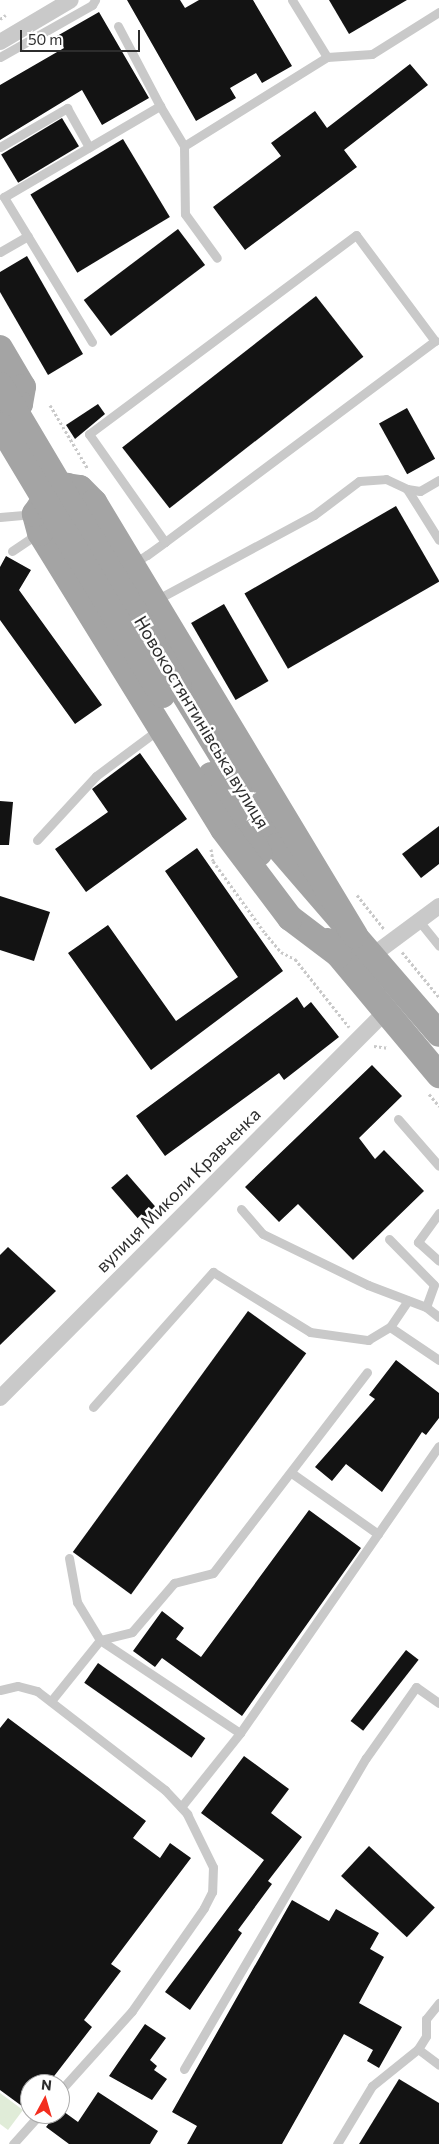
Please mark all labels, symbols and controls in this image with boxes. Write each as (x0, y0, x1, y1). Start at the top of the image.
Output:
scale bar (22, 20, 142, 52)
text: 50 m (28, 30, 62, 48)
street label: Новокостянтинівська вулиця (130, 612, 274, 832)
street label: вулиця Миколи Кравченка (91, 1103, 265, 1277)
north arrow (20, 2074, 70, 2124)
text: N (40, 2076, 53, 2094)

